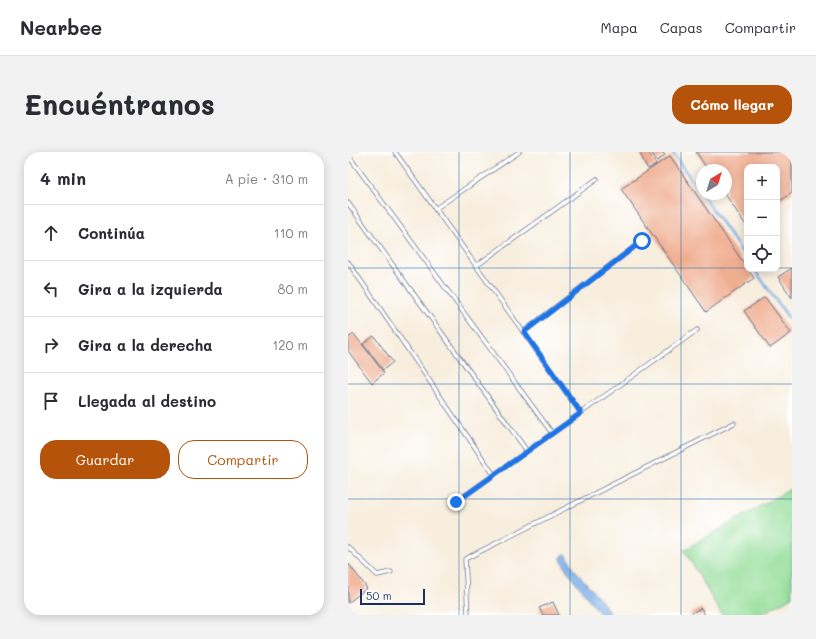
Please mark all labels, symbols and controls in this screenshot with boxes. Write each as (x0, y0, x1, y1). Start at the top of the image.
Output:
text: Nearbee (20, 15, 102, 40)
text: Mapa (601, 18, 638, 37)
text: Capas (660, 18, 703, 37)
text: Compartir (725, 18, 796, 37)
button: Cómo llegar (672, 85, 792, 124)
text: Encuéntranos (24, 86, 215, 122)
north arrow (696, 164, 732, 200)
map controls (744, 164, 780, 272)
button: + (744, 164, 780, 200)
text: 4 min (40, 167, 86, 189)
text: A pie · 310 m (225, 170, 308, 187)
button: − (744, 200, 780, 236)
icon: ahead (40, 222, 62, 244)
text: Continúa (78, 223, 145, 243)
text: 110 m (274, 224, 308, 241)
route start (633, 232, 651, 250)
button: locate (744, 236, 780, 272)
icon: left (40, 278, 62, 300)
text: Gira a la izquierda (78, 279, 223, 299)
text: 80 m (278, 280, 308, 297)
icon: right (40, 334, 62, 356)
text: Gira a la derecha (78, 335, 212, 355)
text: 120 m (272, 336, 308, 353)
icon: arrive (40, 390, 62, 412)
text: Llegada al destino (78, 391, 216, 411)
button: Guardar (40, 440, 170, 479)
button: Compartir (178, 440, 308, 479)
route end (447, 493, 465, 511)
scale bar (360, 587, 425, 606)
text: 50 m (366, 588, 392, 603)

